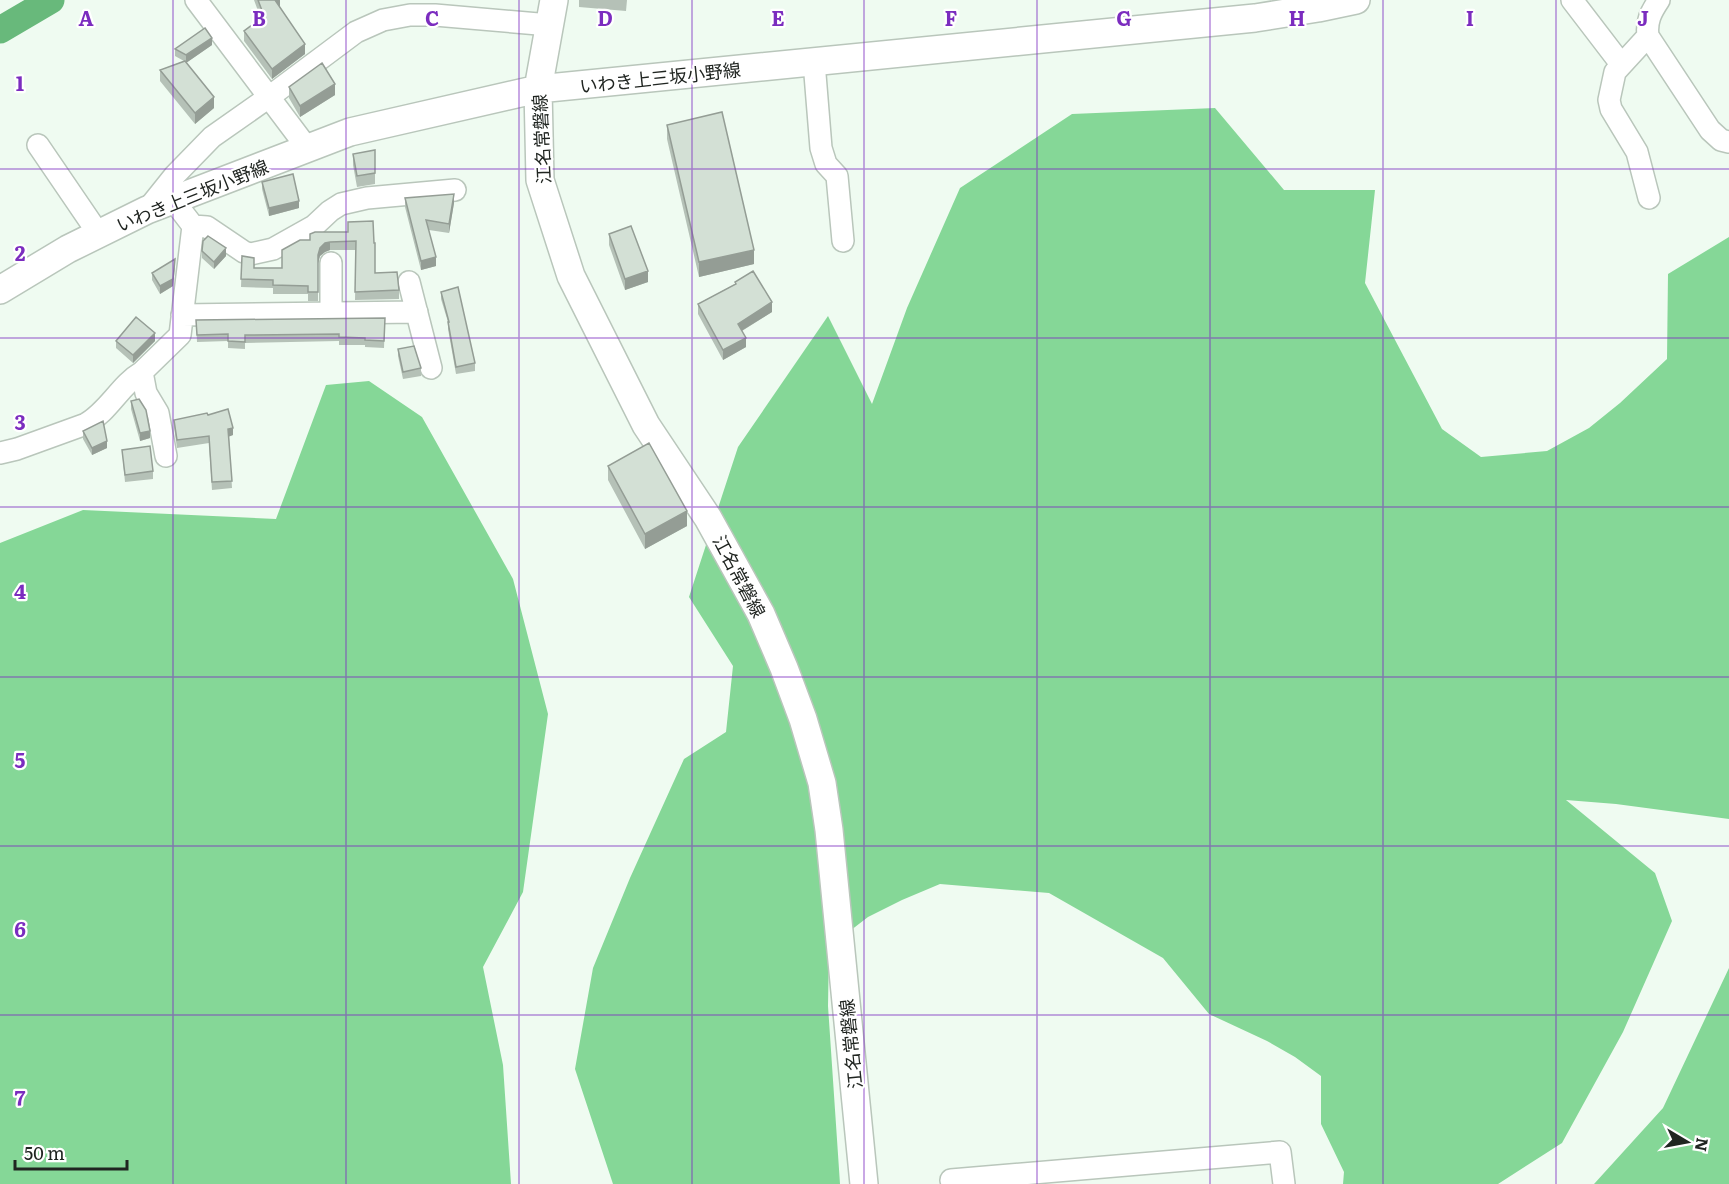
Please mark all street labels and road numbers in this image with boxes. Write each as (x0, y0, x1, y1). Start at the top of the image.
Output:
street label: いわき上三坂小野線 (578, 55, 742, 99)
street label: 江名常磐線 (525, 93, 557, 185)
street label: いわき上三坂小野線 (112, 152, 272, 238)
street label: 江名常磐線 (707, 530, 773, 622)
street label: 江名常磐線 (832, 998, 868, 1090)

